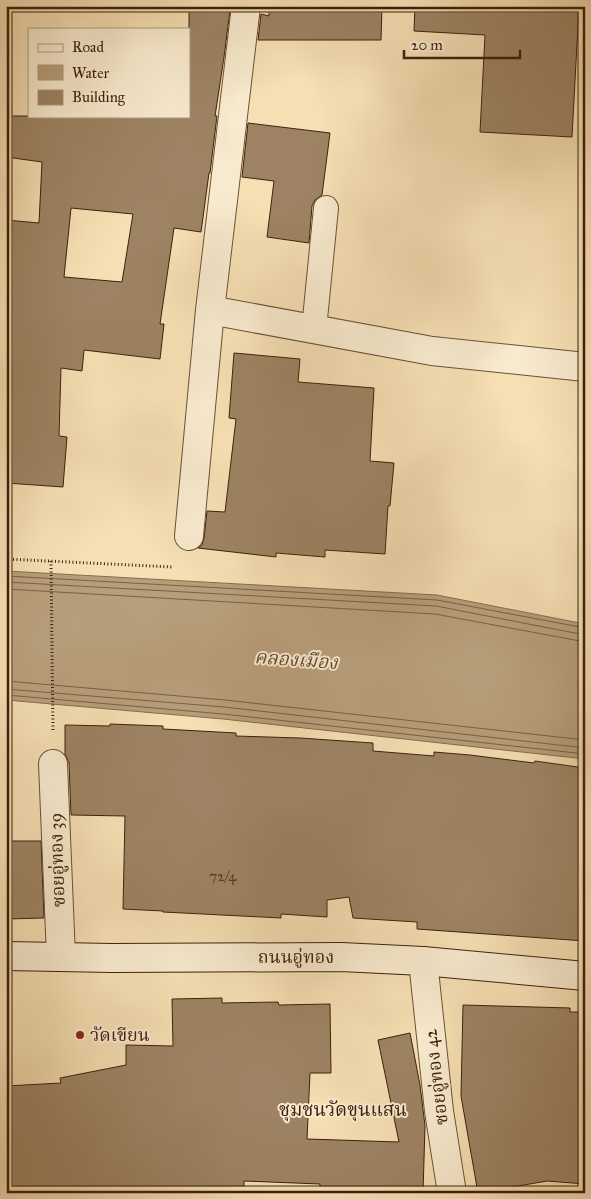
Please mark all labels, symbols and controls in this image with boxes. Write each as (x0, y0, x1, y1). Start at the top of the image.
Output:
legend (28, 28, 190, 118)
scale bar (404, 28, 520, 60)
text: 20 m (411, 36, 443, 54)
text: Road (72, 38, 104, 56)
text: Water (72, 64, 109, 82)
text: Building (72, 88, 126, 106)
water label: คลองเมือง (254, 645, 340, 674)
street label: ซอยอู่ทอง 39 (44, 812, 70, 908)
house number: 72/4 (209, 867, 237, 885)
street label: ถนนอู่ทอง (258, 946, 334, 968)
place label: วัดเขียน (90, 1024, 150, 1046)
street label: ซอยอู่ทอง 42 (419, 1028, 453, 1126)
marker: วัดเขียน (74, 1029, 86, 1041)
district label: ชุมชนวัดขุนแสน (279, 1098, 407, 1122)

